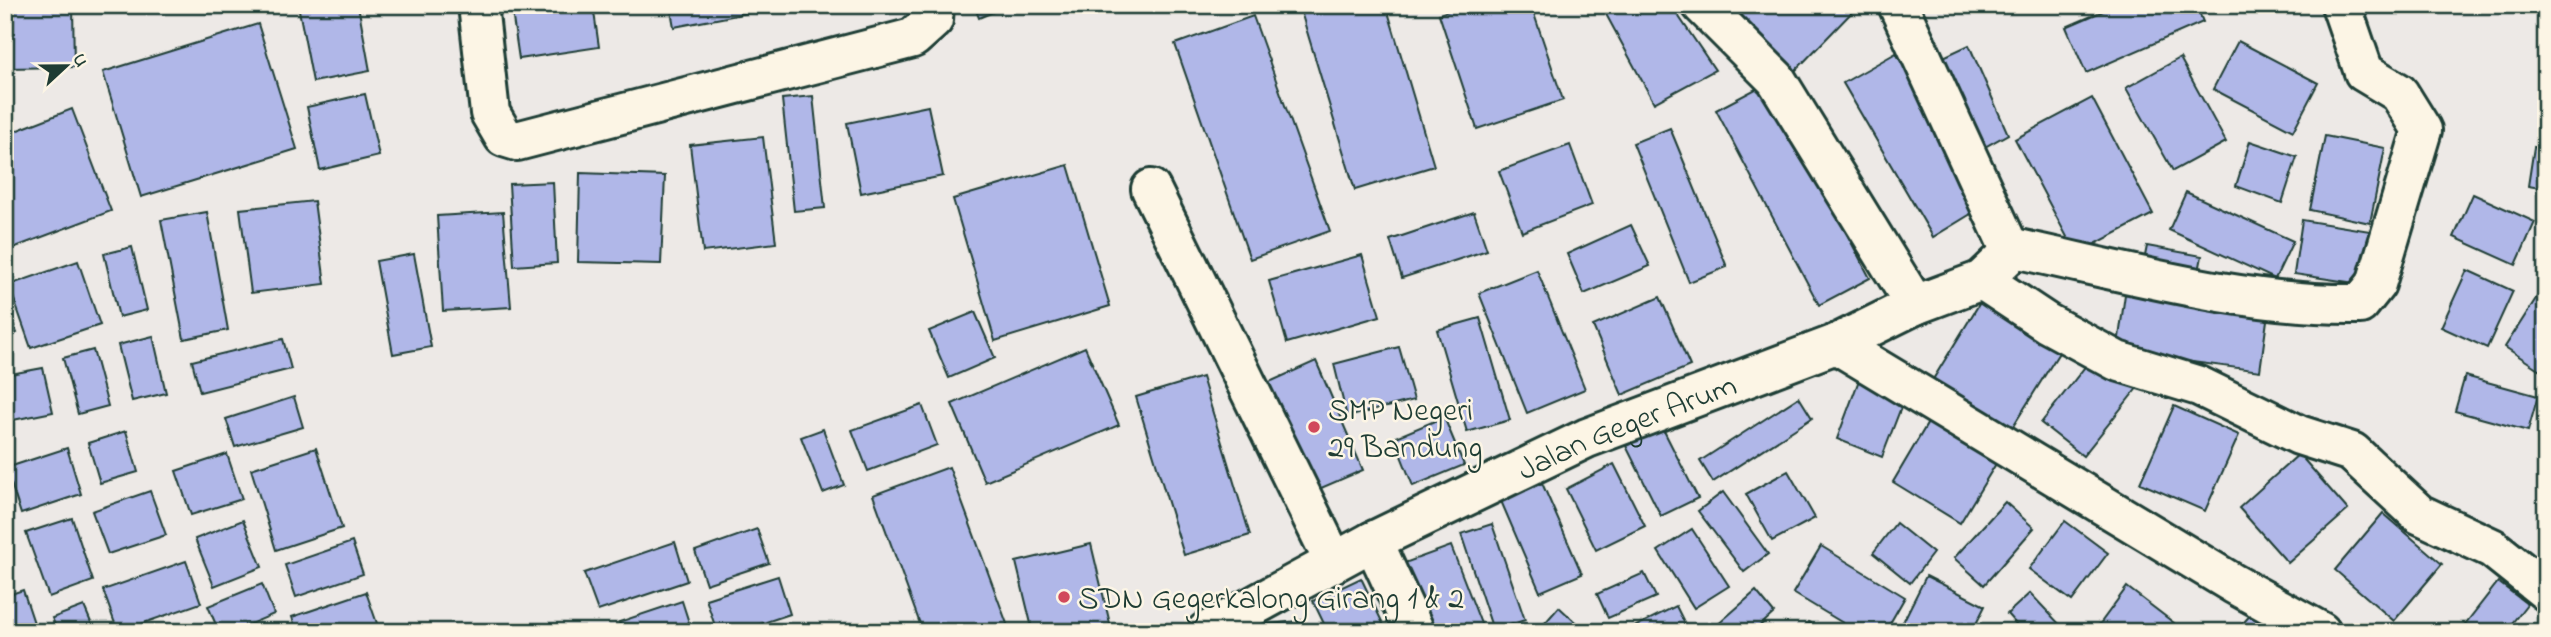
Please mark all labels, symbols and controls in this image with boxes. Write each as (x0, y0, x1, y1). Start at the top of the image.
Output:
north arrow (32, 32, 102, 102)
text: U (65, 50, 94, 71)
street label: Jalan Geger Arum (1510, 364, 1744, 495)
place label: SMP Negeri 29 Bandung (1328, 389, 1483, 473)
marker: SMP Negeri 29 Bandung (1306, 419, 1322, 435)
place label: SDN Gegerkalong Girang 1 & 2 (1078, 577, 1464, 624)
marker: SDN Gegerkalong Girang 1 & 2 (1056, 589, 1072, 605)

